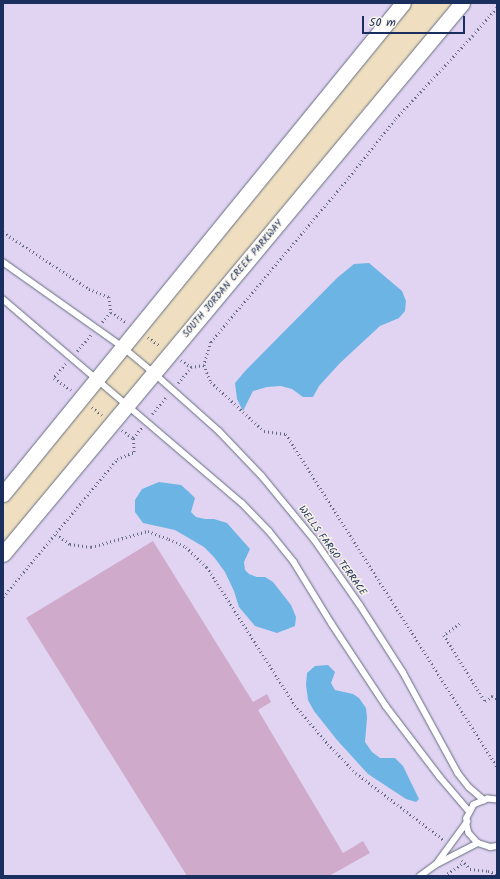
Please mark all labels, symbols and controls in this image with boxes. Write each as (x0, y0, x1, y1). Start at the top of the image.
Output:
scale bar (364, 8, 467, 34)
text: 50 m (369, 13, 396, 32)
street label: SOUTH JORDAN CREEK PARKWAY (180, 218, 286, 340)
street label: WELLS FARGO TERRACE (295, 504, 369, 598)

